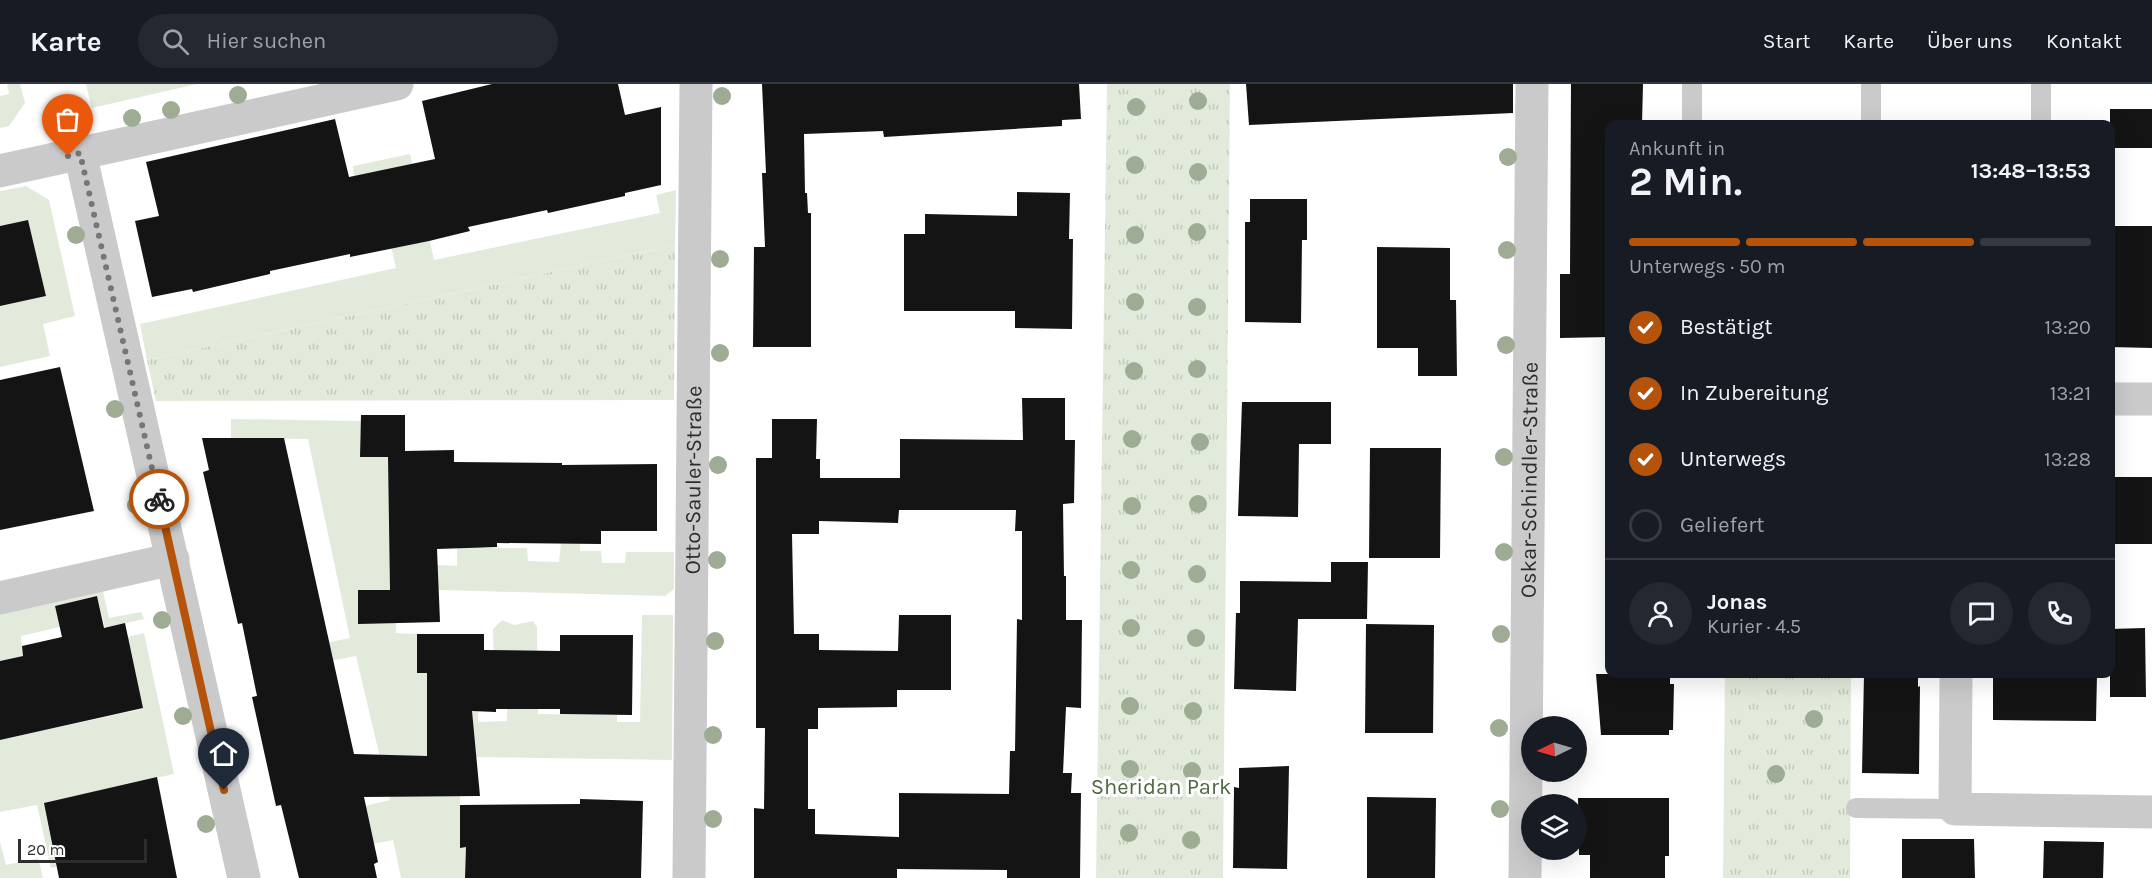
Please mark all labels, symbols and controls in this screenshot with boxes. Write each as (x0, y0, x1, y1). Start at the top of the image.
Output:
search box (138, 14, 558, 68)
text: Karte (30, 25, 102, 58)
icon: search (159, 25, 192, 58)
text: Hier suchen (207, 28, 326, 54)
text: Start (1763, 29, 1810, 53)
text: Karte (1843, 29, 1894, 53)
text: Über uns (1927, 29, 2013, 53)
text: Kontakt (2046, 29, 2122, 53)
pin (42, 94, 93, 156)
icon: bag (51, 103, 84, 136)
text: Ankunft in (1629, 137, 1725, 160)
text: 13:48–13:53 (1971, 158, 2091, 184)
text: 2 Min. (1629, 159, 1742, 205)
text: Unterwegs · 50 m (1629, 255, 1785, 278)
icon: check (1629, 311, 1662, 344)
text: Bestätigt (1680, 314, 1772, 340)
text: 13:20 (2045, 316, 2091, 339)
street label: Oskar-Schindler-Straße (1515, 362, 1544, 598)
icon: check (1629, 377, 1662, 410)
text: In Zubereitung (1680, 380, 1828, 406)
text: 13:21 (2050, 382, 2091, 405)
street label: Otto-Sauler-Straße (680, 386, 707, 575)
icon: check (1629, 443, 1662, 476)
text: Unterwegs (1680, 446, 1786, 472)
text: 13:28 (2044, 448, 2091, 471)
courier (129, 469, 189, 529)
icon: bike (143, 483, 176, 516)
text: Geliefert (1680, 512, 1765, 538)
button: person (1629, 582, 1692, 645)
button: chat (1950, 582, 2013, 645)
button: phone (2028, 582, 2091, 645)
text: Jonas (1707, 589, 1767, 615)
text: Kurier · 4.5 (1707, 615, 1801, 638)
north arrow (1521, 716, 1587, 782)
map controls (1521, 716, 1587, 860)
pin (198, 728, 249, 790)
icon: home (207, 737, 240, 770)
park label: Sheridan Park (1091, 774, 1231, 800)
button: layers (1521, 794, 1587, 860)
scale bar (18, 836, 147, 864)
text: 20 m (27, 840, 65, 859)

